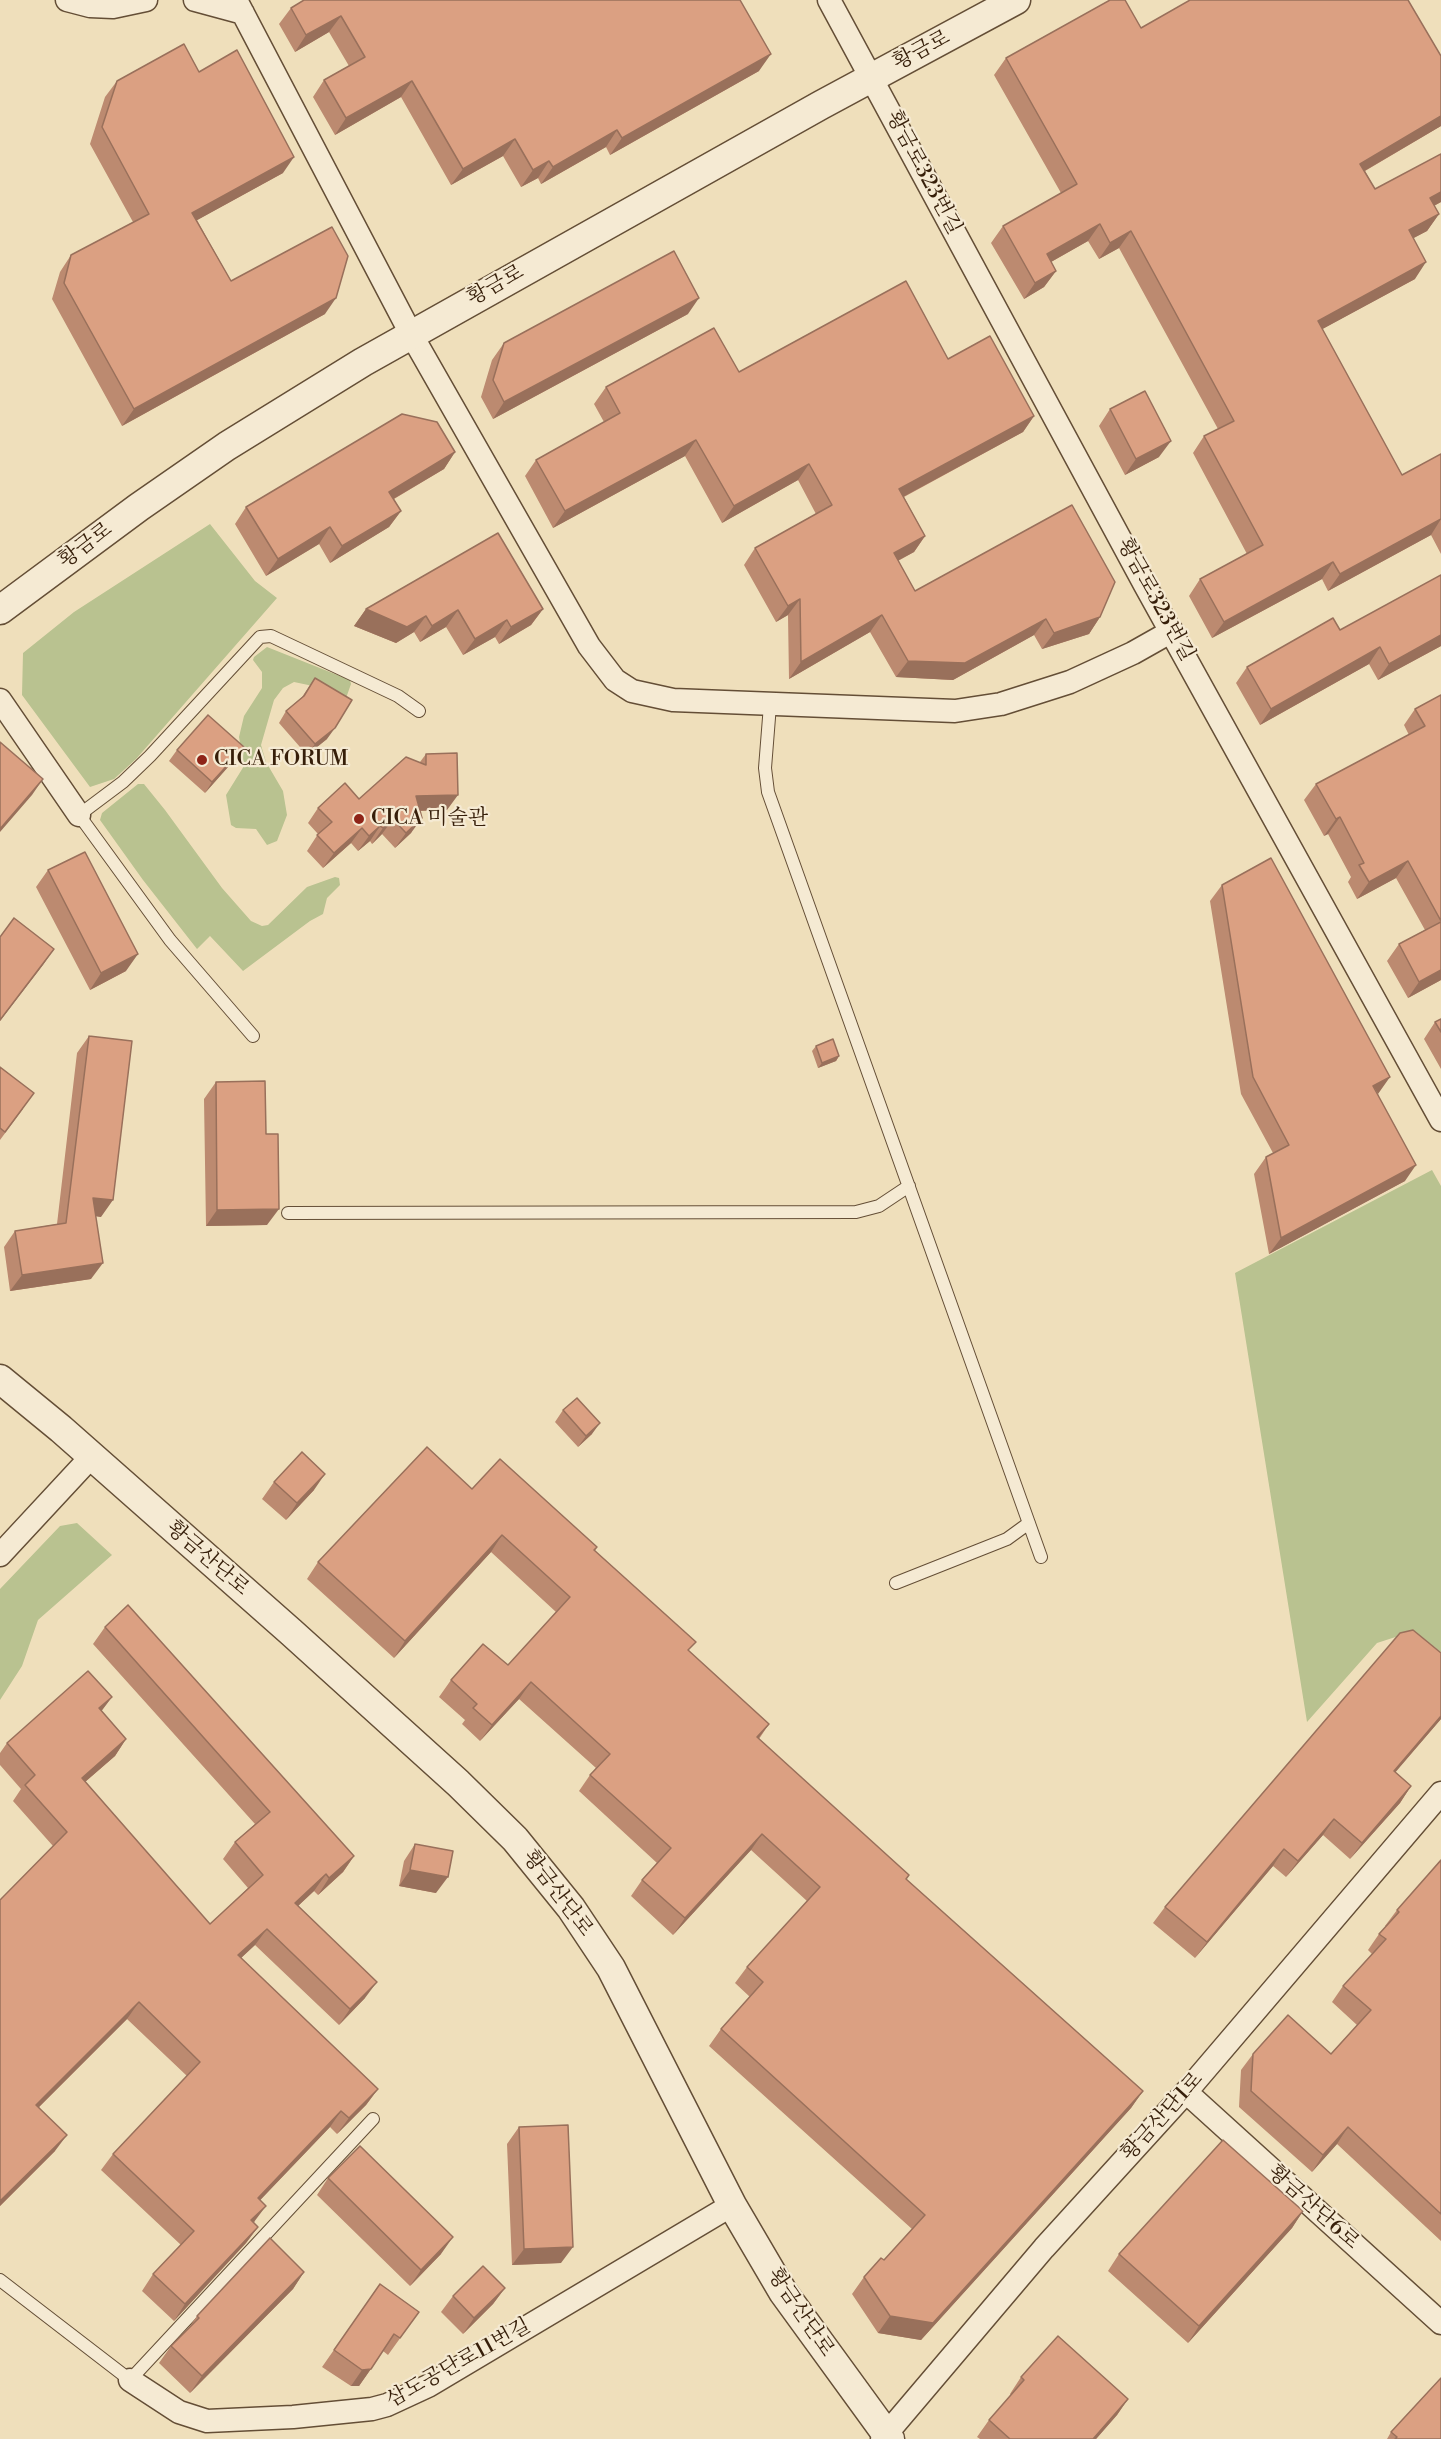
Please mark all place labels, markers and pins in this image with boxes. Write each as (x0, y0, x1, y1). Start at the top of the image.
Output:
place label: CICA FORUM (214, 747, 348, 773)
marker: CICA FORUM (195, 753, 209, 767)
place label: CICA 미술관 (371, 806, 488, 832)
marker: CICA 미술관 (352, 812, 366, 826)

